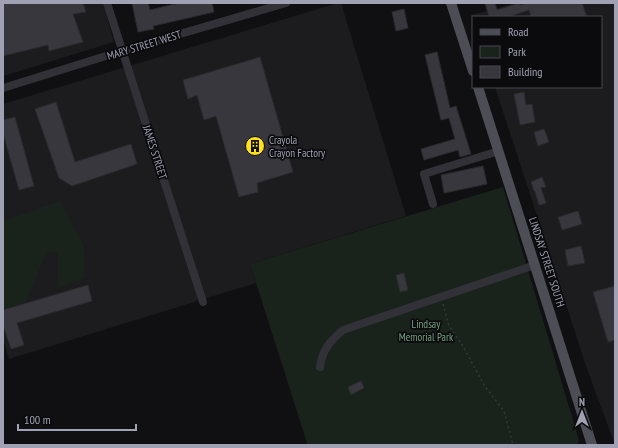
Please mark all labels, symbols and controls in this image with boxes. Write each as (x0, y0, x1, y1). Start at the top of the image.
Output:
legend (472, 16, 602, 88)
text: Road (508, 24, 528, 39)
street label: MARY STREET WEST (105, 27, 183, 63)
text: Park (508, 44, 526, 59)
text: Building (508, 64, 543, 79)
street label: JAMES STREET (139, 122, 170, 181)
place label: Crayola Crayon Factory (269, 133, 326, 160)
building icon: Crayola Crayon Factory (244, 135, 266, 157)
street label: LINDSAY STREET SOUTH (526, 215, 568, 309)
park label: Lindsay Memorial Park (399, 317, 454, 344)
north arrow (562, 392, 602, 432)
text: N (579, 395, 585, 409)
scale bar (18, 406, 136, 432)
text: 100 m (24, 412, 51, 427)

